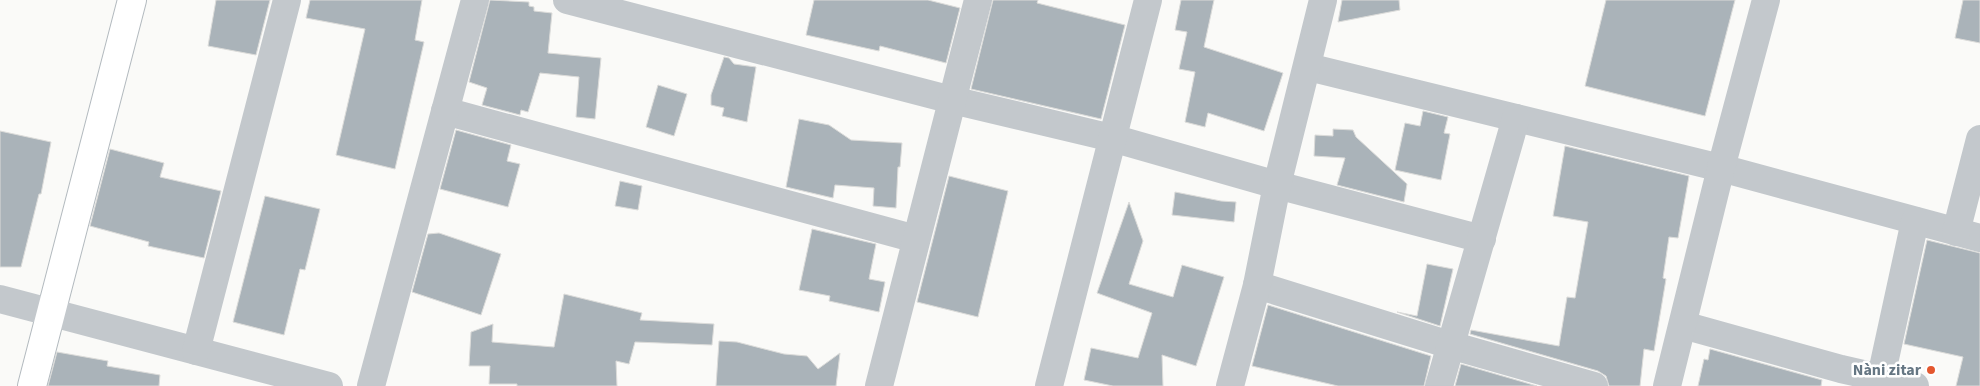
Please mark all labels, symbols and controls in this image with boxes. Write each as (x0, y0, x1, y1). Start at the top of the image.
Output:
place label: Nàni zitar (1853, 359, 1922, 381)
marker: Nàni zitar (1925, 364, 1937, 376)

